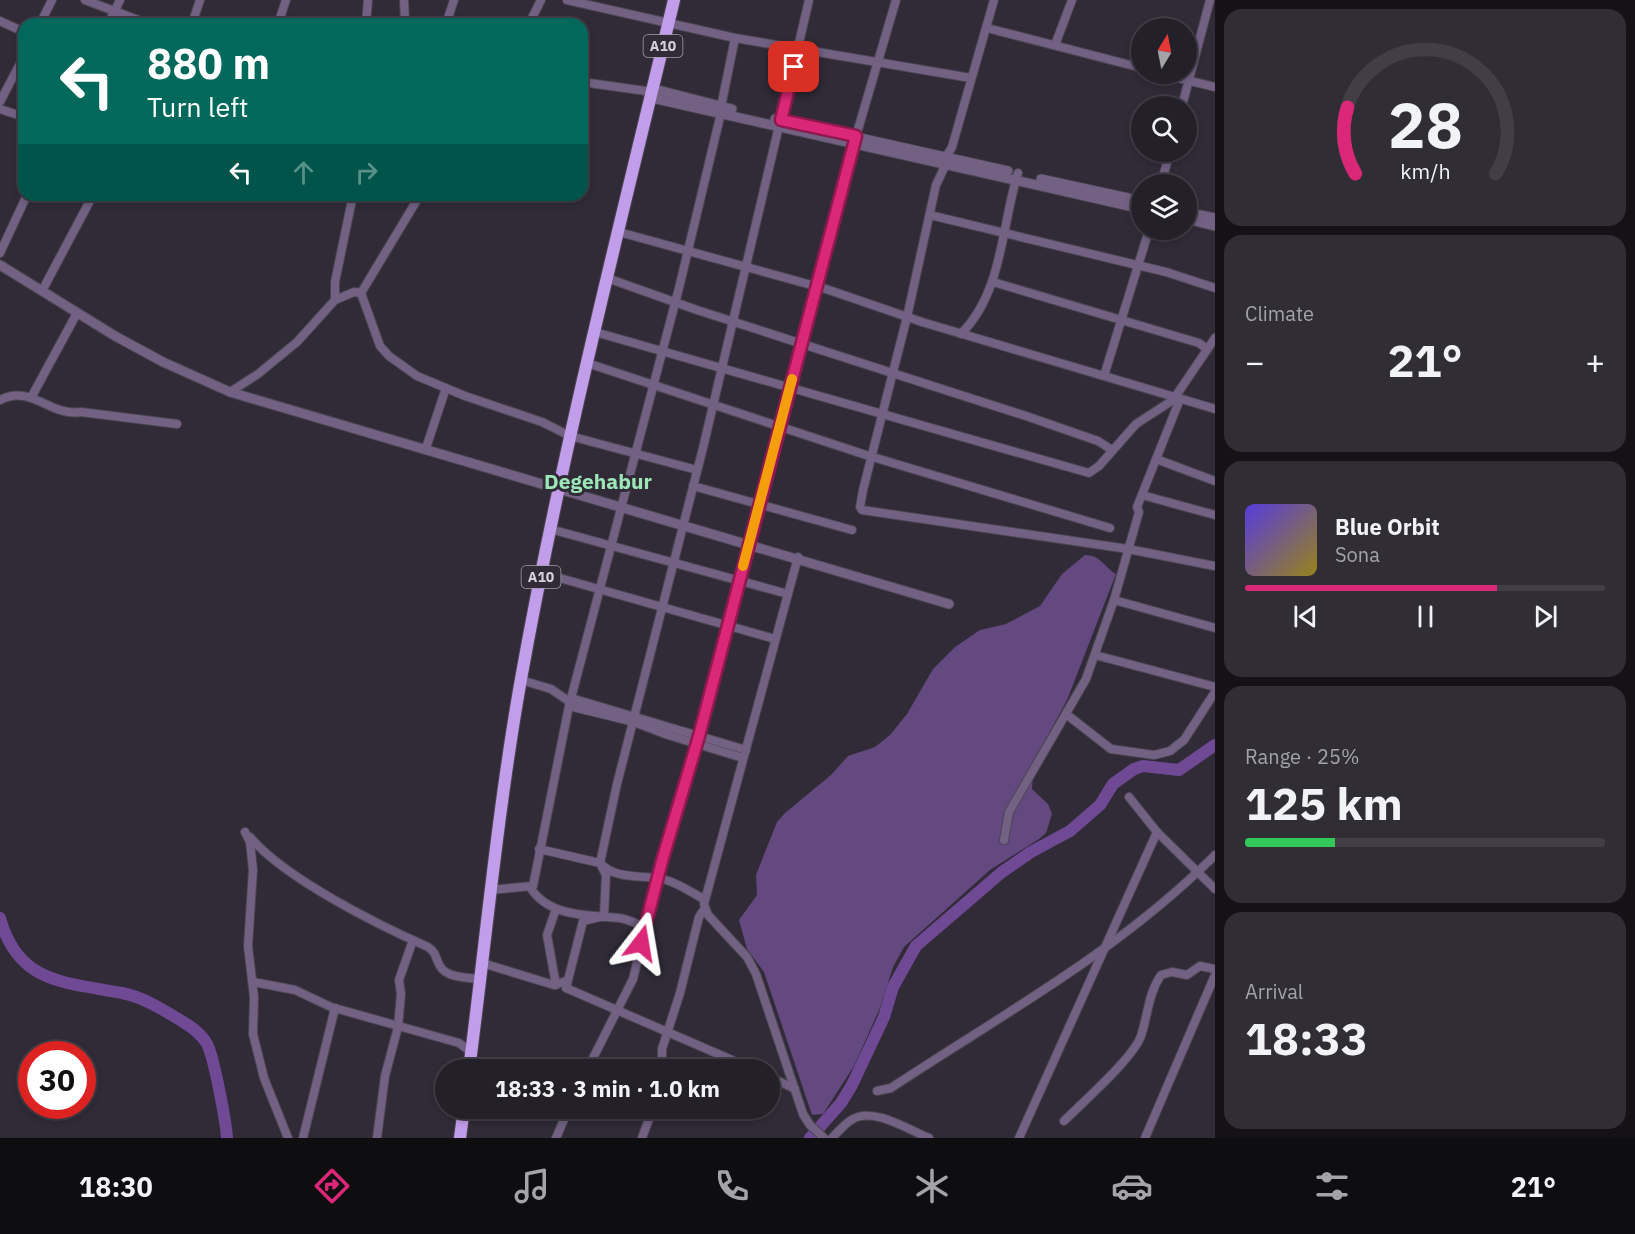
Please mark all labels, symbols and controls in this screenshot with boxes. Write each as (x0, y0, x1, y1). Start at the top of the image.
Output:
north arrow (1131, 18, 1197, 84)
map controls (1131, 18, 1197, 240)
road number: A10 (644, 35, 682, 57)
text: 880 m (147, 36, 270, 91)
pin (768, 41, 819, 92)
icon: left (48, 42, 126, 120)
icon: arrive (777, 50, 810, 83)
text: 28 (1388, 85, 1462, 166)
text: Turn left (147, 89, 248, 124)
button: search (1131, 96, 1197, 162)
icon: left (224, 156, 257, 189)
icon: ahead (287, 156, 320, 189)
icon: right (350, 156, 383, 189)
text: km/h (1400, 158, 1450, 186)
button: layers (1131, 174, 1197, 240)
text: Climate (1245, 300, 1314, 327)
text: 21° (1387, 331, 1463, 389)
text: − (1245, 340, 1265, 383)
text: + (1585, 340, 1605, 383)
district label: Degehabur (544, 467, 652, 495)
text: Blue Orbit (1335, 512, 1440, 541)
text: Sona (1335, 541, 1380, 568)
road number: A10 (522, 566, 560, 588)
icon: previous (1289, 600, 1322, 633)
icon: pause (1409, 600, 1442, 633)
icon: next (1529, 600, 1562, 633)
text: Range · 25% (1245, 743, 1360, 770)
text: 125 km (1245, 774, 1403, 832)
position arrow (609, 911, 673, 975)
text: Arrival (1245, 978, 1303, 1005)
text: 18:33 (1245, 1009, 1368, 1067)
speed limit sign: 30 (18, 1041, 96, 1119)
text: 18:33 · 3 min · 1.0 km (495, 1074, 720, 1103)
icon: directions (311, 1165, 353, 1207)
icon: music (511, 1165, 553, 1207)
icon: phone (711, 1165, 753, 1207)
icon: climate (911, 1165, 953, 1207)
icon: car (1111, 1165, 1153, 1207)
icon: filters (1311, 1165, 1353, 1207)
text: 18:30 (79, 1169, 153, 1204)
text: 21° (1511, 1169, 1556, 1204)

